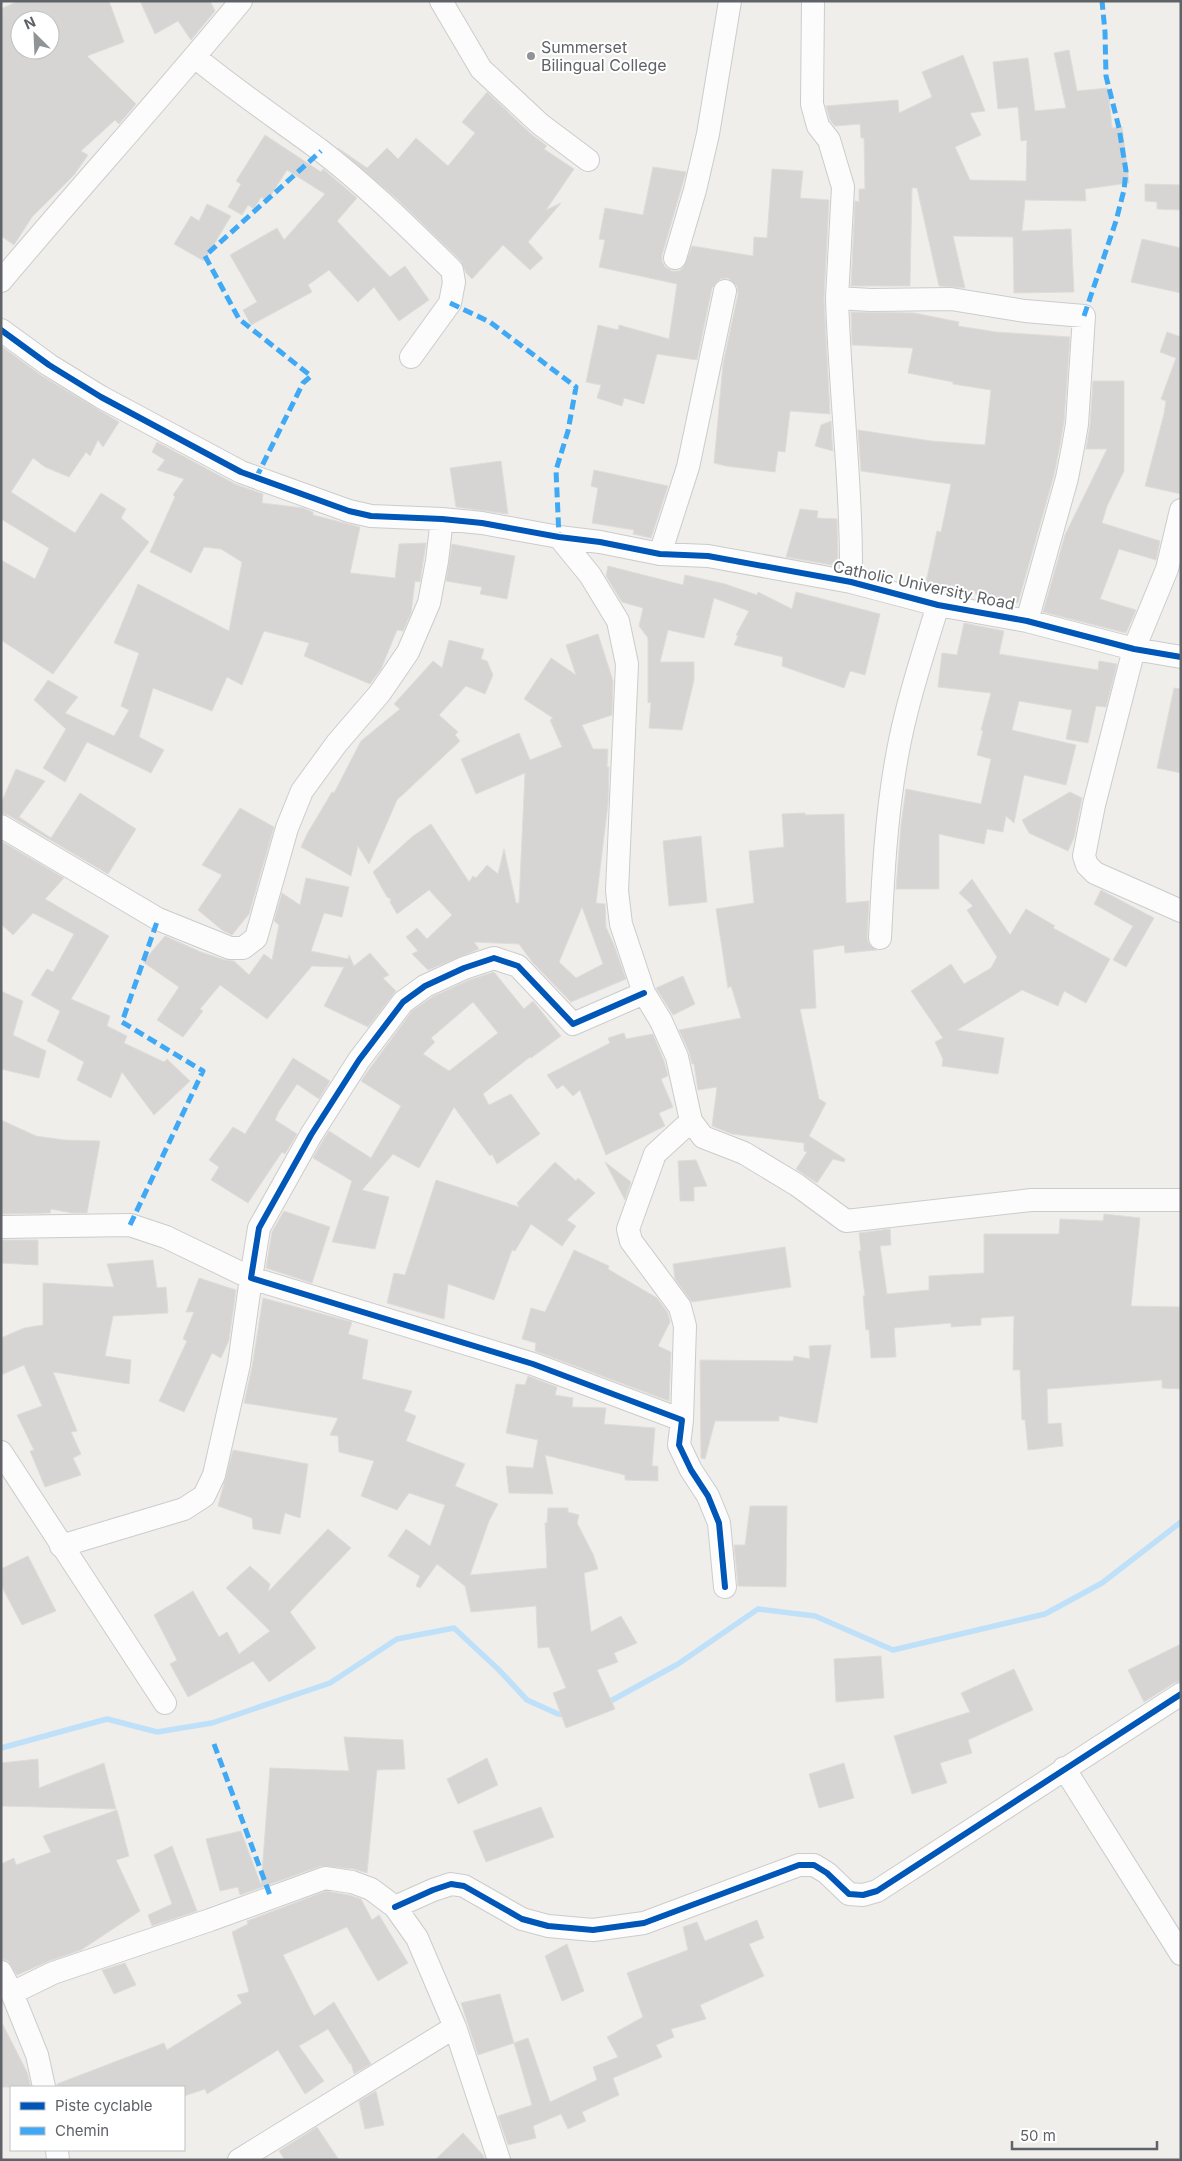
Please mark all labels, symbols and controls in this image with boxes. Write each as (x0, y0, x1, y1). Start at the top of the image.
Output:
north arrow (10, 10, 60, 60)
text: N (21, 13, 38, 33)
place label: Summerset Bilingual College (541, 37, 667, 75)
marker: Summerset Bilingual College (525, 50, 537, 62)
street label: Catholic University Road (831, 556, 1017, 614)
legend (10, 2086, 185, 2151)
text: Piste cyclable (55, 2096, 152, 2115)
scale bar (1012, 2118, 1157, 2150)
text: Chemin (55, 2121, 109, 2140)
text: 50 m (1020, 2126, 1056, 2145)

